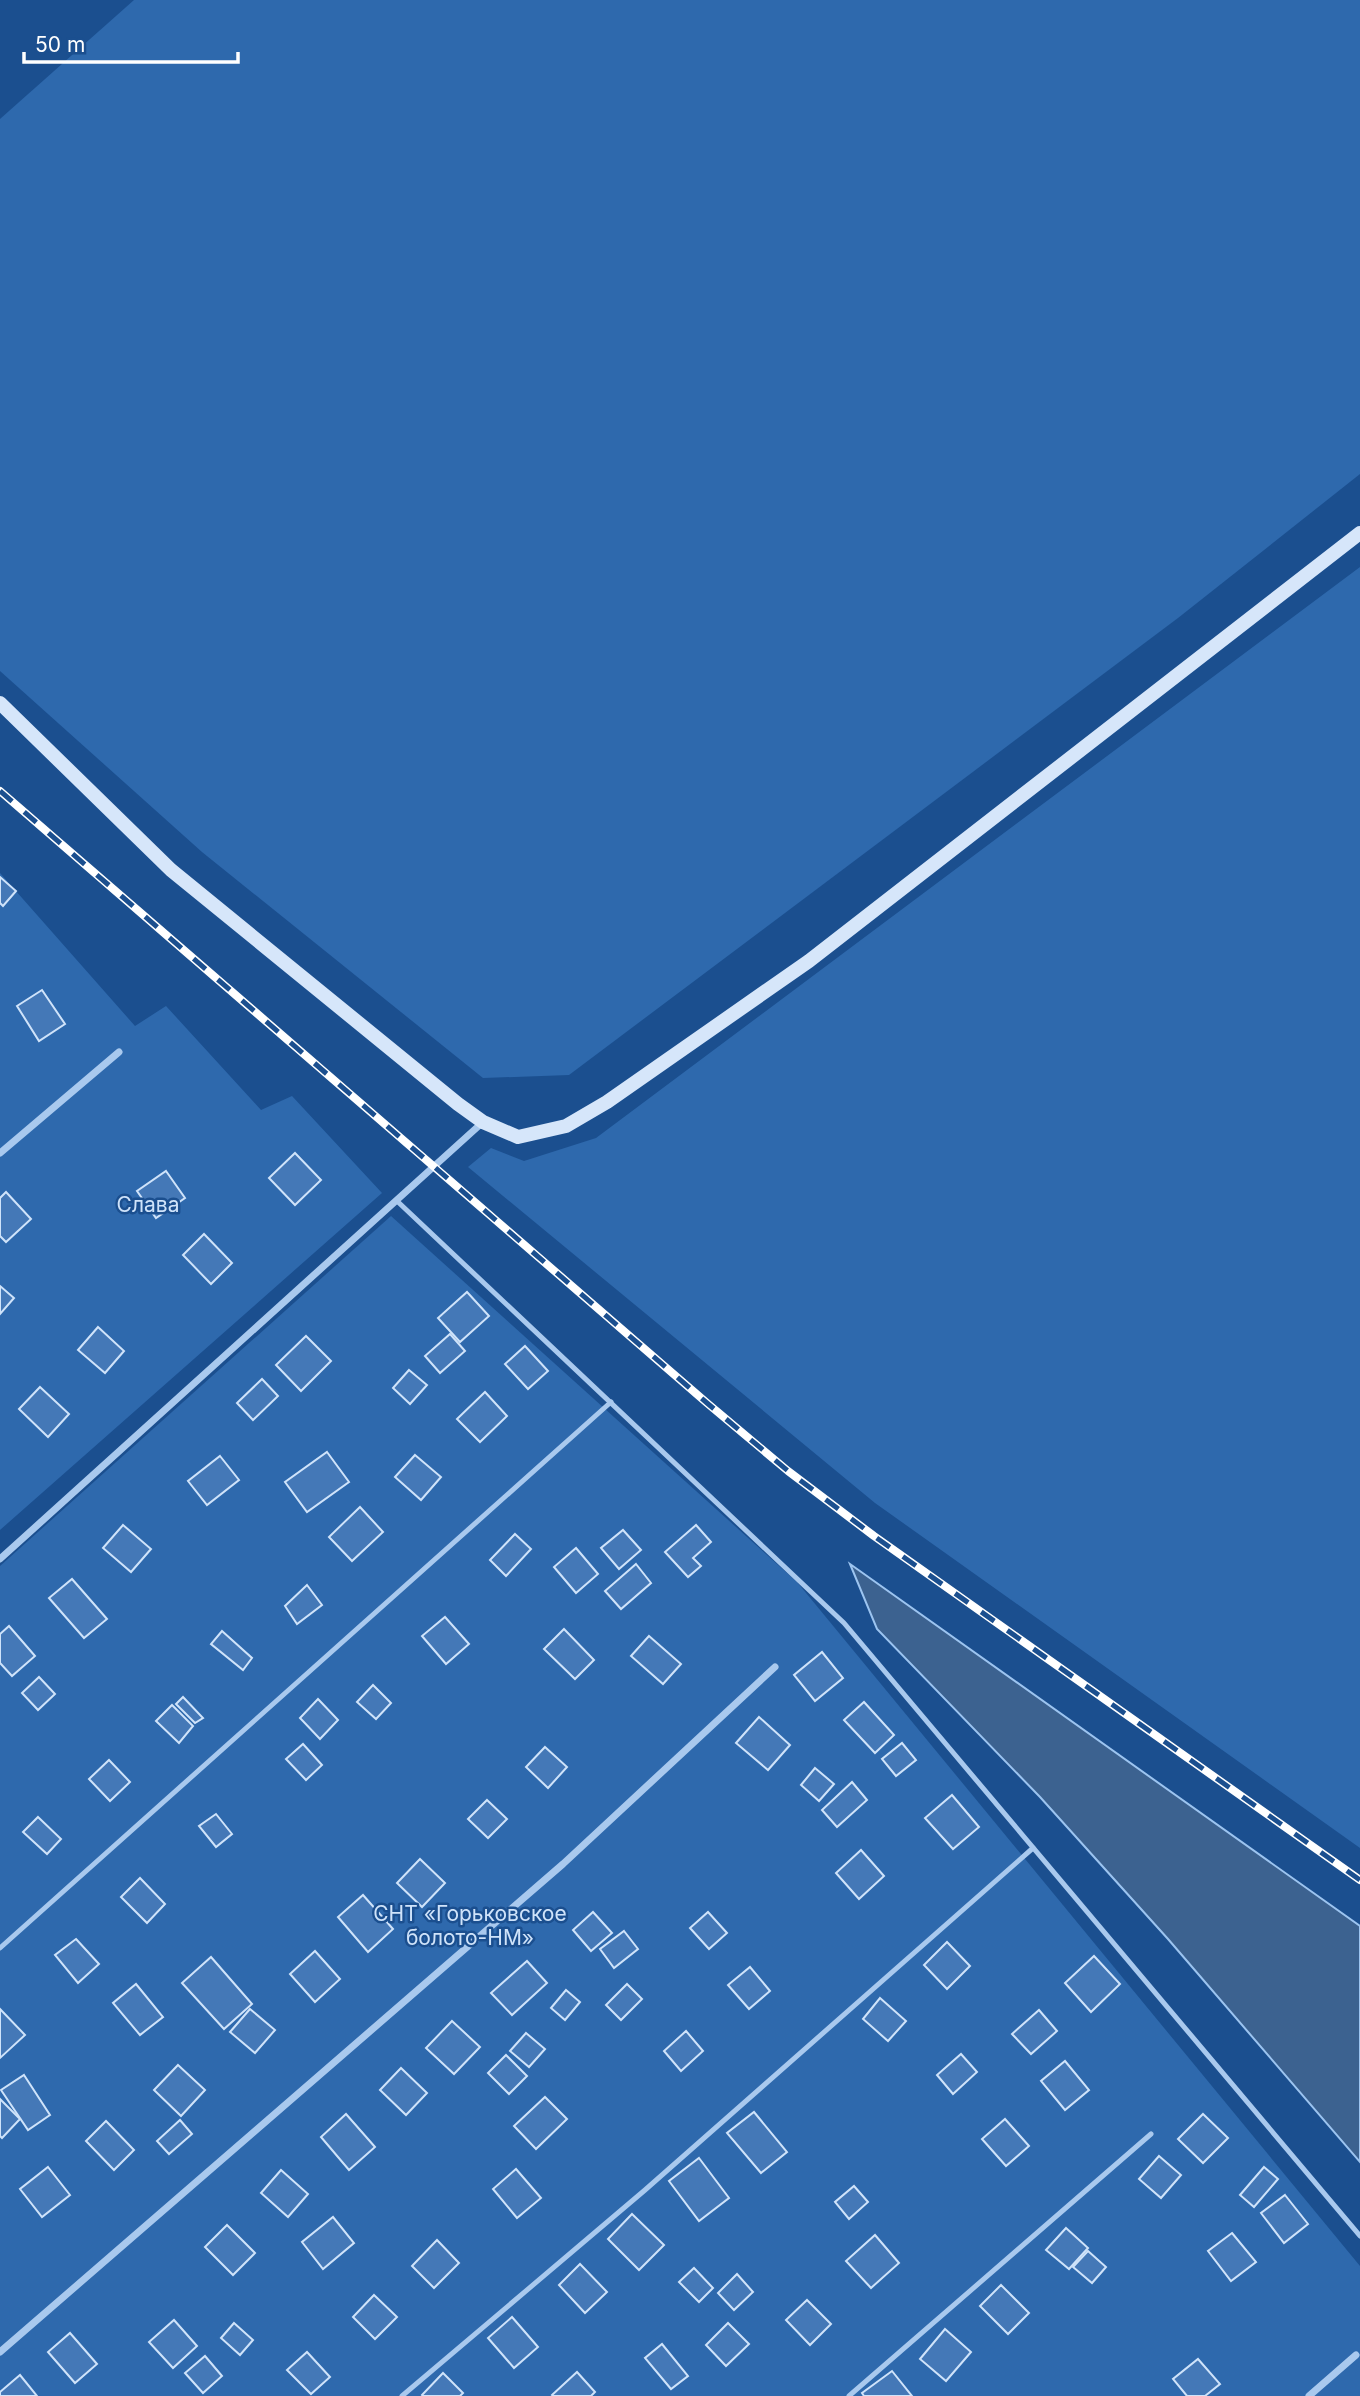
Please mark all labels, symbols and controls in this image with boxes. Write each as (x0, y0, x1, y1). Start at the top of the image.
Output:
scale bar (24, 21, 238, 65)
text: 50 m (35, 32, 85, 57)
park label: Слава (117, 1192, 179, 1217)
park label: СНТ «Горьковское болото-НМ» (373, 1901, 567, 1950)

